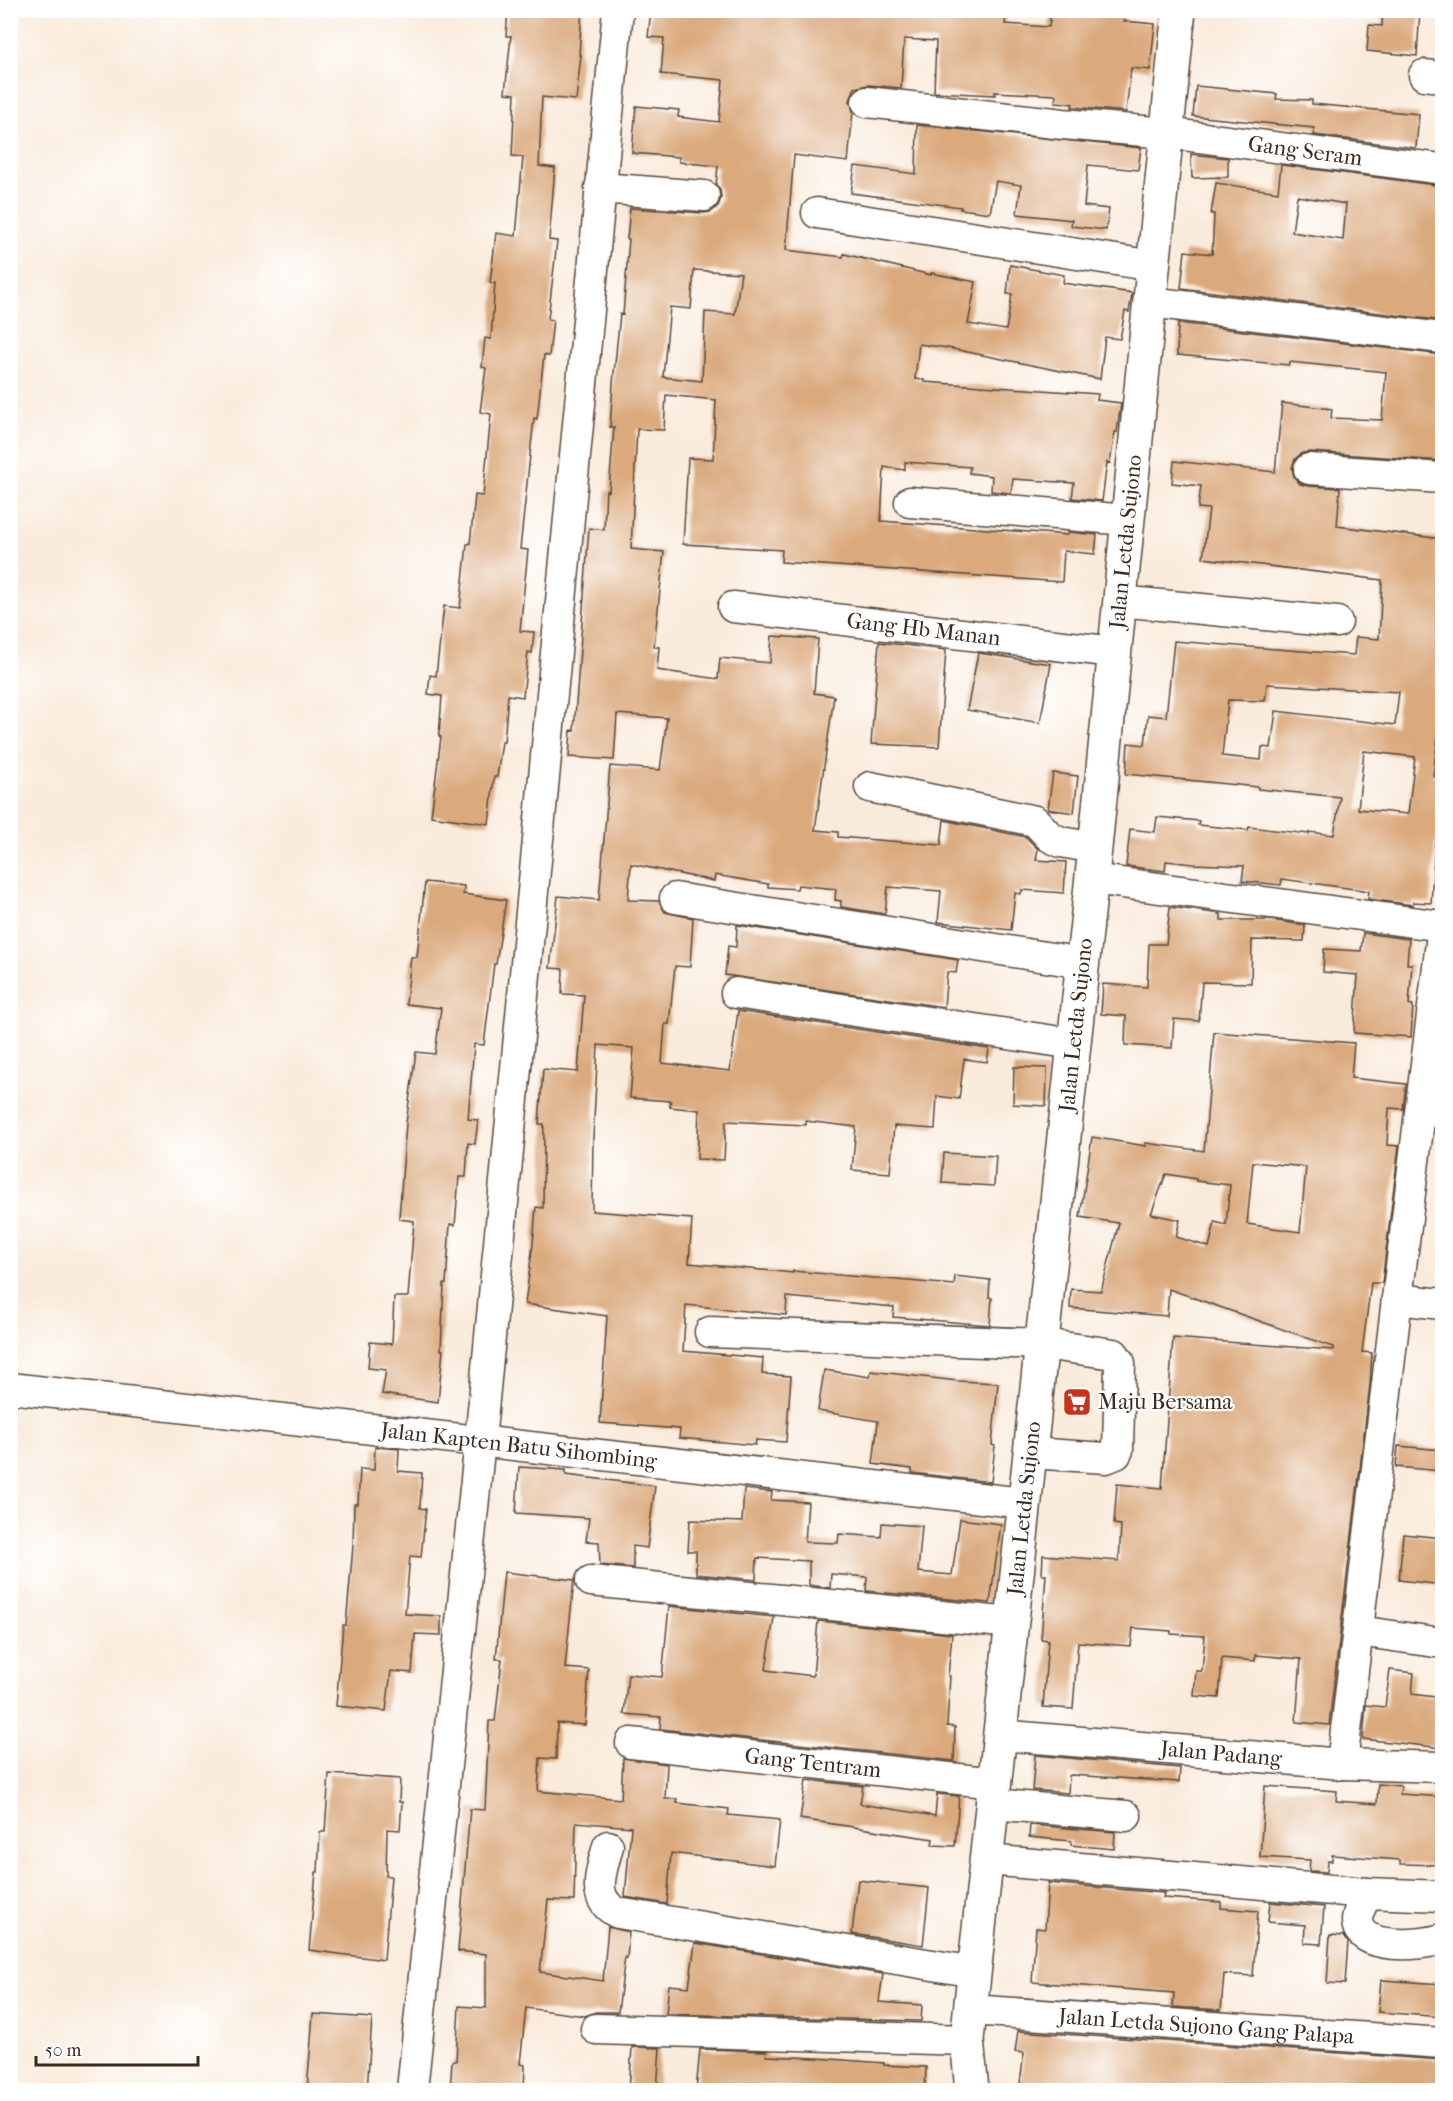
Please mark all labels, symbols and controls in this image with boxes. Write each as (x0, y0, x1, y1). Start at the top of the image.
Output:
street label: Gang Seram (1246, 131, 1365, 172)
street label: Jalan Letda Sujono (1104, 453, 1147, 632)
street label: Gang Hb Manan (845, 607, 1002, 651)
street label: Jalan Letda Sujono (1054, 937, 1098, 1115)
supermarket icon: Maju Bersama (1061, 1386, 1093, 1418)
place label: Maju Bersama (1098, 1389, 1233, 1415)
street label: Jalan Kapten Batu Sihombing (377, 1417, 658, 1474)
street label: Jalan Letda Sujono (1002, 1420, 1046, 1599)
street label: Jalan Padang (1157, 1735, 1283, 1772)
street label: Gang Tentram (743, 1743, 883, 1783)
street label: Jalan Letda Sujono Gang Palapa (1056, 2003, 1356, 2050)
scale bar (36, 2029, 198, 2067)
text: 50 m (45, 2040, 82, 2061)

